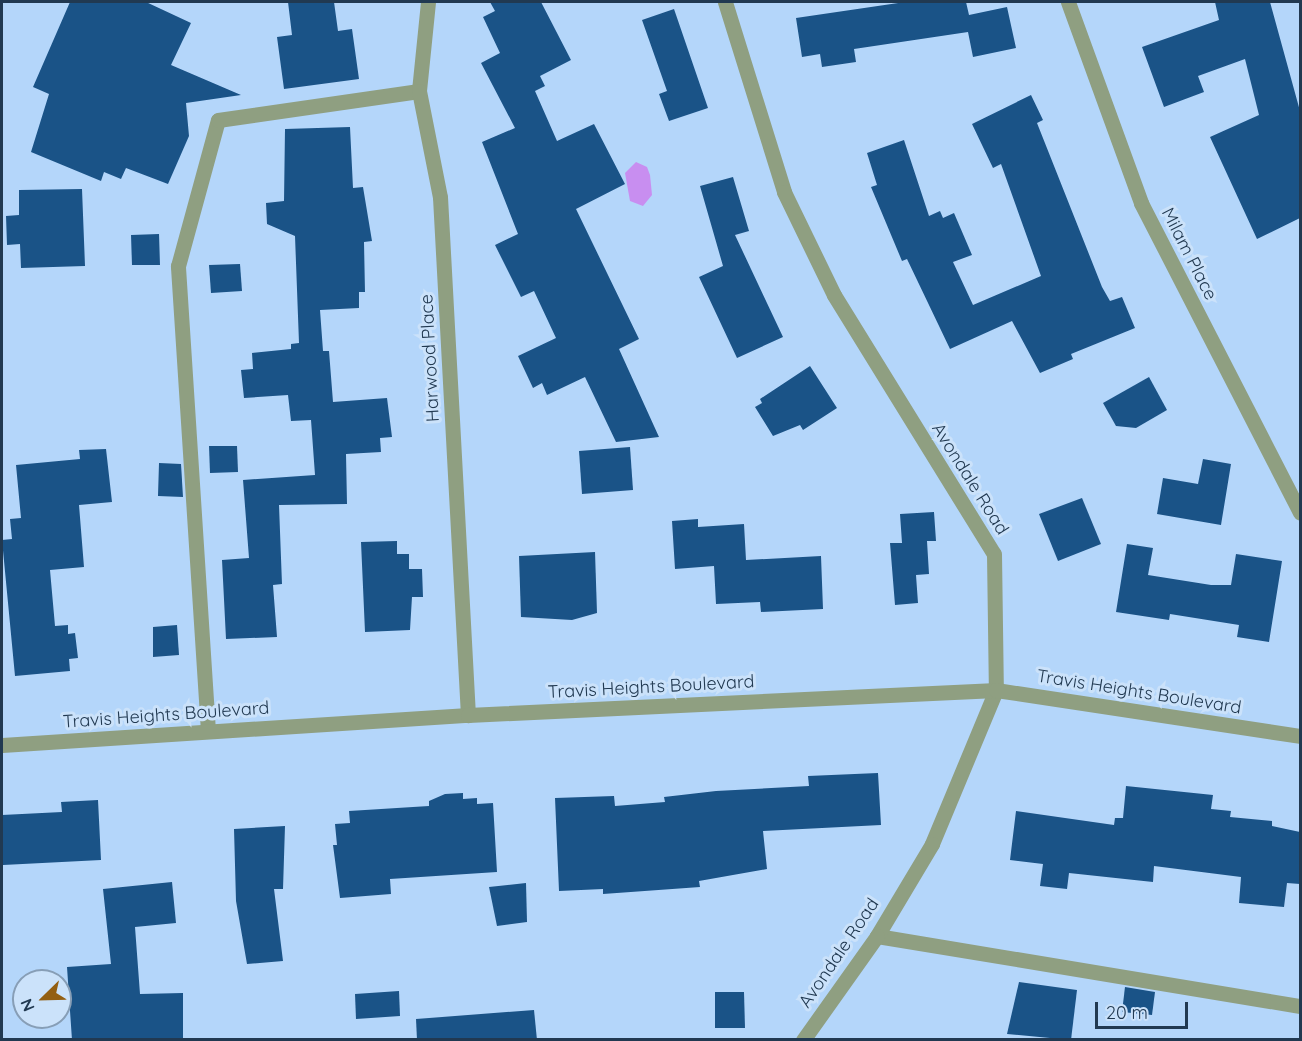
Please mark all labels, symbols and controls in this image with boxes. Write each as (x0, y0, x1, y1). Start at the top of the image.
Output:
street label: Milam Place (1157, 204, 1221, 304)
street label: Harwood Place (416, 293, 444, 423)
street label: Avondale Road (927, 419, 1013, 539)
street label: Travis Heights Boulevard (1035, 665, 1243, 719)
street label: Travis Heights Boulevard (547, 671, 755, 703)
street label: Travis Heights Boulevard (62, 697, 270, 733)
street label: Avondale Road (794, 894, 884, 1012)
north arrow (12, 969, 72, 1029)
scale bar (1098, 990, 1191, 1028)
text: N (16, 996, 39, 1015)
text: 20 m (1106, 1001, 1148, 1024)

